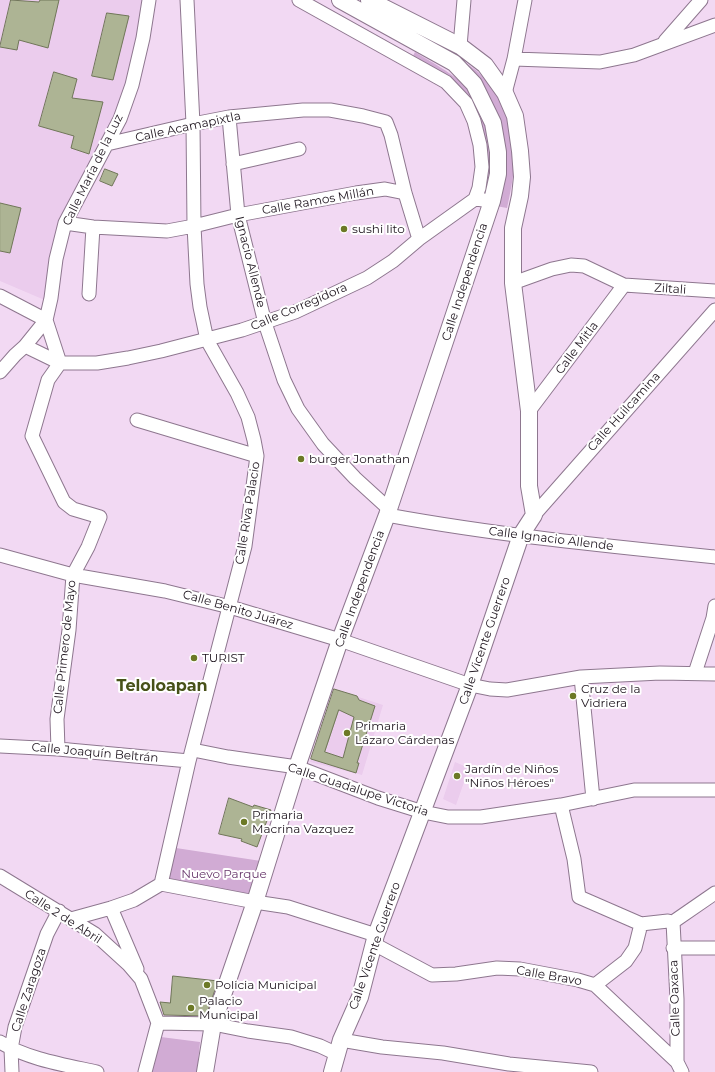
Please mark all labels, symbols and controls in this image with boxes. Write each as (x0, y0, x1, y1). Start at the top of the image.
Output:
street label: Calle Acamapixtla (134, 109, 242, 145)
street label: Calle María de la Luz (60, 112, 126, 228)
street label: Calle Ramos Millán (261, 184, 375, 218)
street label: Ignacio Allende (232, 215, 268, 309)
street label: Calle Independencia (439, 221, 491, 343)
place label: sushi lito (352, 222, 405, 236)
marker: sushi lito (339, 224, 349, 234)
street label: Calle Corregidora (249, 280, 349, 334)
street label: Ziltali (653, 281, 687, 297)
street label: Calle Mitla (553, 319, 601, 377)
street label: Calle Huilcamina (585, 369, 663, 455)
place label: burger Jonathan (309, 452, 410, 466)
marker: burger Jonathan (296, 454, 306, 464)
street label: Calle Riva Palacio (233, 461, 263, 565)
street label: Calle Ignacio Allende (488, 524, 614, 554)
street label: Calle Independencia (332, 529, 388, 649)
street label: Calle Vicente Guerrero (456, 575, 514, 707)
street label: Calle Primero de Mayo (51, 579, 79, 715)
street label: Calle Benito Juárez (181, 587, 295, 633)
place label: TURIST (202, 651, 245, 665)
marker: TURIST (189, 653, 199, 663)
district label: Teloloapan (116, 676, 208, 696)
place label: Cruz de la Vidriera (581, 682, 640, 710)
marker: Cruz de la Vidriera (568, 691, 578, 701)
place label: Primaria Lázaro Cárdenas (355, 719, 454, 747)
marker: Primaria Lázaro Cárdenas (342, 728, 352, 738)
street label: Calle Joaquín Beltrán (31, 740, 159, 766)
street label: Calle Guadalupe Victoria (286, 760, 430, 820)
place label: Jardín de Niños "Niños Héroes" (465, 762, 558, 790)
marker: Jardín de Niños "Niños Héroes" (452, 771, 462, 781)
place label: Primaria Macrina Vazquez (252, 808, 354, 836)
marker: Primaria Macrina Vazquez (239, 817, 249, 827)
park label: Nuevo Parque (181, 867, 267, 881)
street label: Calle Vicente Guerrero (346, 880, 404, 1012)
street label: Calle 2 de Abril (22, 887, 104, 947)
street label: Calle Zaragoza (9, 946, 49, 1034)
street label: Calle Oaxaca (666, 959, 684, 1037)
street label: Calle Bravo (515, 963, 583, 989)
place label: Policia Municipal (215, 978, 317, 992)
marker: Policia Municipal (202, 980, 212, 990)
place label: Palacio Municipal (199, 994, 258, 1022)
marker: Palacio Municipal (186, 1003, 196, 1013)

